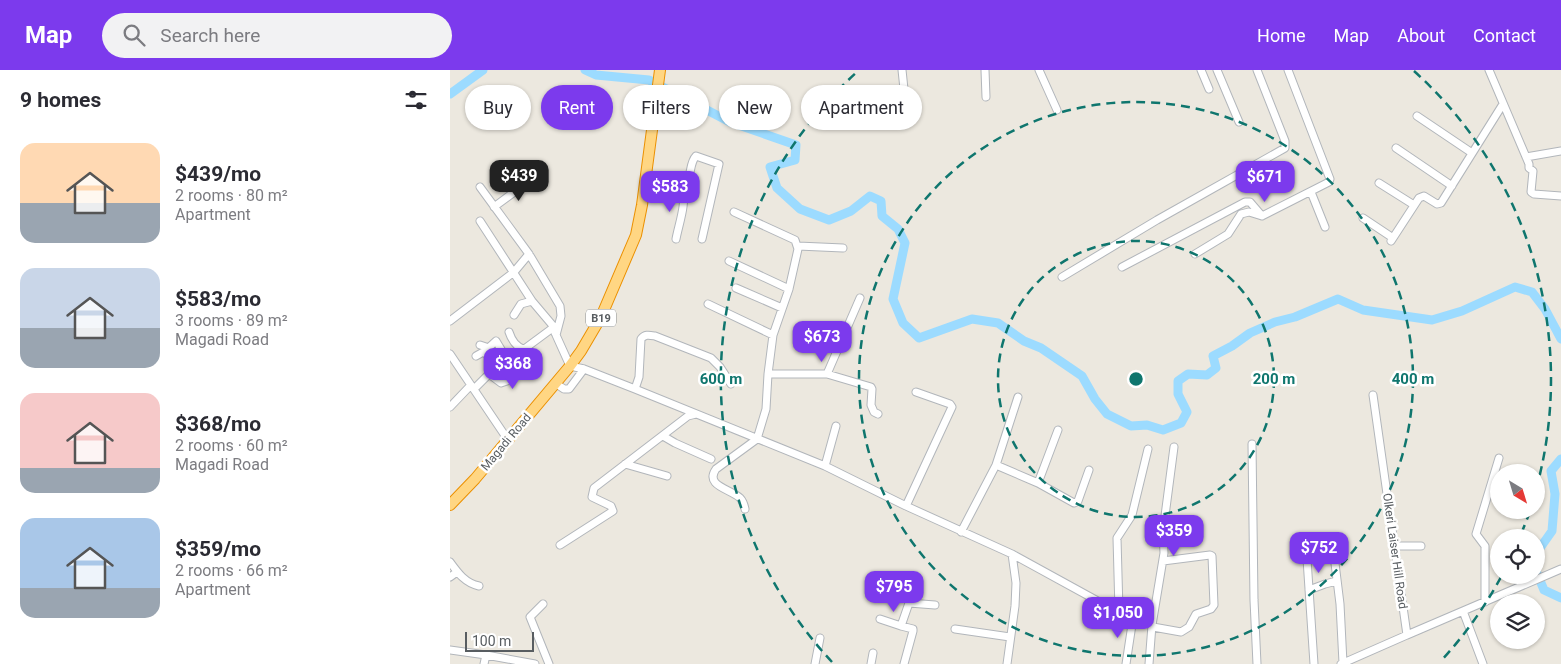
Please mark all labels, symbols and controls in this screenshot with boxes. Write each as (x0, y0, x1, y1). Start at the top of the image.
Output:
search box (102, 13, 452, 58)
text: Map (25, 21, 72, 49)
icon: search (120, 21, 148, 49)
text: Search here (160, 24, 260, 47)
text: Home (1257, 25, 1306, 46)
text: Map (1334, 25, 1369, 46)
text: About (1397, 25, 1445, 46)
text: Contact (1473, 25, 1536, 46)
chip: Buy (465, 85, 531, 130)
chip: Rent (541, 85, 613, 130)
chip: Filters (623, 85, 709, 130)
chip: New (719, 85, 791, 130)
chip: Apartment (801, 85, 922, 130)
icon: filters (402, 86, 430, 114)
text: 9 homes (20, 88, 101, 112)
pin: $439 (489, 160, 549, 202)
pin: $671 (1235, 160, 1295, 203)
text: $439/mo (175, 162, 261, 186)
icon: home (60, 163, 120, 223)
text: $439 (501, 166, 537, 185)
text: $671 (1247, 167, 1283, 186)
pin: $583 (640, 170, 700, 213)
text: $583 (652, 177, 688, 196)
text: 2 rooms · 80 m² (175, 186, 288, 205)
text: Apartment (175, 205, 251, 224)
text: $583/mo (175, 287, 261, 311)
icon: home (60, 288, 120, 348)
road number: B19 (586, 310, 616, 326)
text: 3 rooms · 89 m² (175, 311, 288, 330)
pin: $673 (792, 320, 852, 363)
text: $673 (804, 327, 840, 346)
text: Magadi Road (175, 330, 269, 349)
pin: $368 (483, 348, 543, 390)
text: $368 (495, 354, 531, 373)
text: 600 m (700, 370, 742, 388)
centre of rings (1127, 370, 1145, 388)
text: 200 m (1253, 370, 1295, 388)
text: 400 m (1392, 370, 1434, 388)
street label: Magadi Road (478, 411, 534, 473)
text: $368/mo (175, 412, 261, 436)
icon: home (60, 413, 120, 473)
text: 2 rooms · 60 m² (175, 436, 288, 455)
text: Magadi Road (175, 455, 269, 474)
north arrow (1490, 464, 1545, 519)
map controls (1490, 464, 1545, 649)
street label: Olkeri Laiser Hill Road (1380, 492, 1410, 610)
pin: $359 (1144, 514, 1204, 557)
text: $359 (1156, 521, 1192, 540)
button: locate (1490, 529, 1545, 584)
pin: $752 (1289, 532, 1349, 574)
text: $359/mo (175, 537, 261, 561)
icon: home (60, 538, 120, 598)
text: $752 (1301, 538, 1337, 557)
text: 2 rooms · 66 m² (175, 561, 288, 580)
pin: $795 (864, 570, 924, 613)
text: $795 (876, 577, 912, 596)
text: Apartment (175, 580, 251, 599)
button: layers (1490, 594, 1545, 649)
pin: $1,050 (1077, 596, 1159, 639)
text: $1,050 (1093, 603, 1143, 622)
scale bar (465, 629, 534, 652)
text: 100 m (472, 633, 511, 649)

